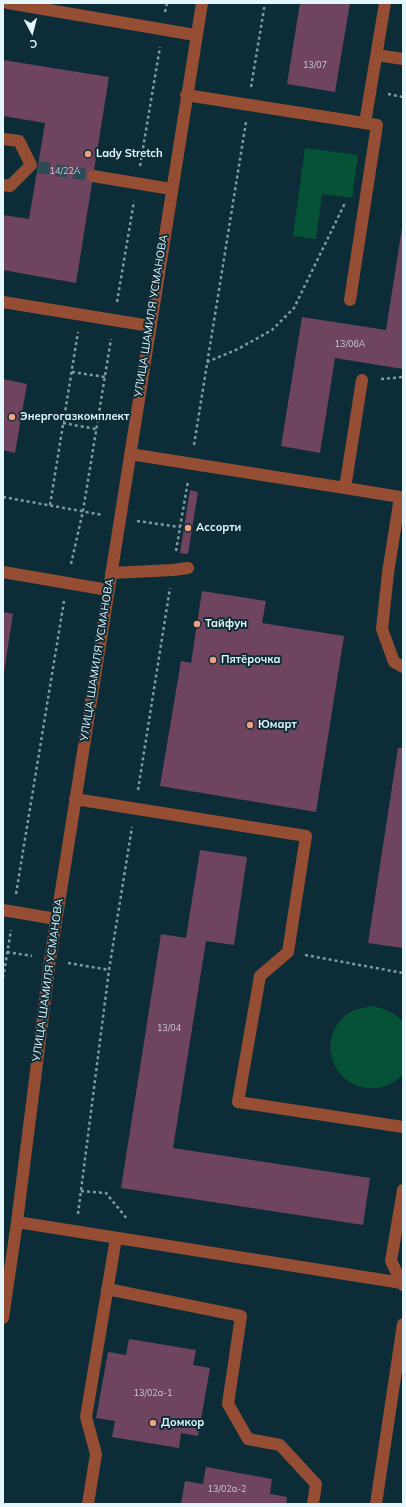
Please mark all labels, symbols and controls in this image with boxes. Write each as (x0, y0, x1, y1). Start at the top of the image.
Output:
north arrow (12, 12, 52, 52)
text: С (29, 37, 38, 51)
house number: 13/07 (303, 60, 327, 70)
place label: Lady Stretch (96, 147, 163, 161)
marker: Lady Stretch (83, 149, 93, 159)
house number: 14/22А (50, 166, 80, 176)
street label: УЛИЦА ШАМИЛЯ УСМАНОВА (132, 234, 170, 398)
house number: 13/06А (335, 339, 365, 349)
place label: Энергогазкомплект (20, 410, 129, 424)
marker: Энергогазкомплект (7, 412, 17, 422)
place label: Ассорти (196, 521, 241, 535)
marker: Ассорти (183, 523, 193, 533)
street label: УЛИЦА ШАМИЛЯ УСМАНОВА (78, 578, 116, 742)
place label: Тайфун (205, 617, 247, 631)
marker: Тайфун (192, 619, 202, 629)
place label: Пятёрочка (221, 653, 281, 667)
marker: Пятёрочка (208, 655, 218, 665)
place label: Юмарт (258, 718, 297, 732)
marker: Юмарт (245, 720, 255, 730)
street label: УЛИЦА ШАМИЛЯ УСМАНОВА (30, 898, 66, 1062)
house number: 13/04 (157, 1023, 181, 1033)
house number: 13/02a-1 (134, 1388, 172, 1398)
place label: Домкор (161, 1416, 204, 1430)
marker: Домкор (148, 1418, 158, 1428)
house number: 13/02a-2 (208, 1484, 246, 1494)

